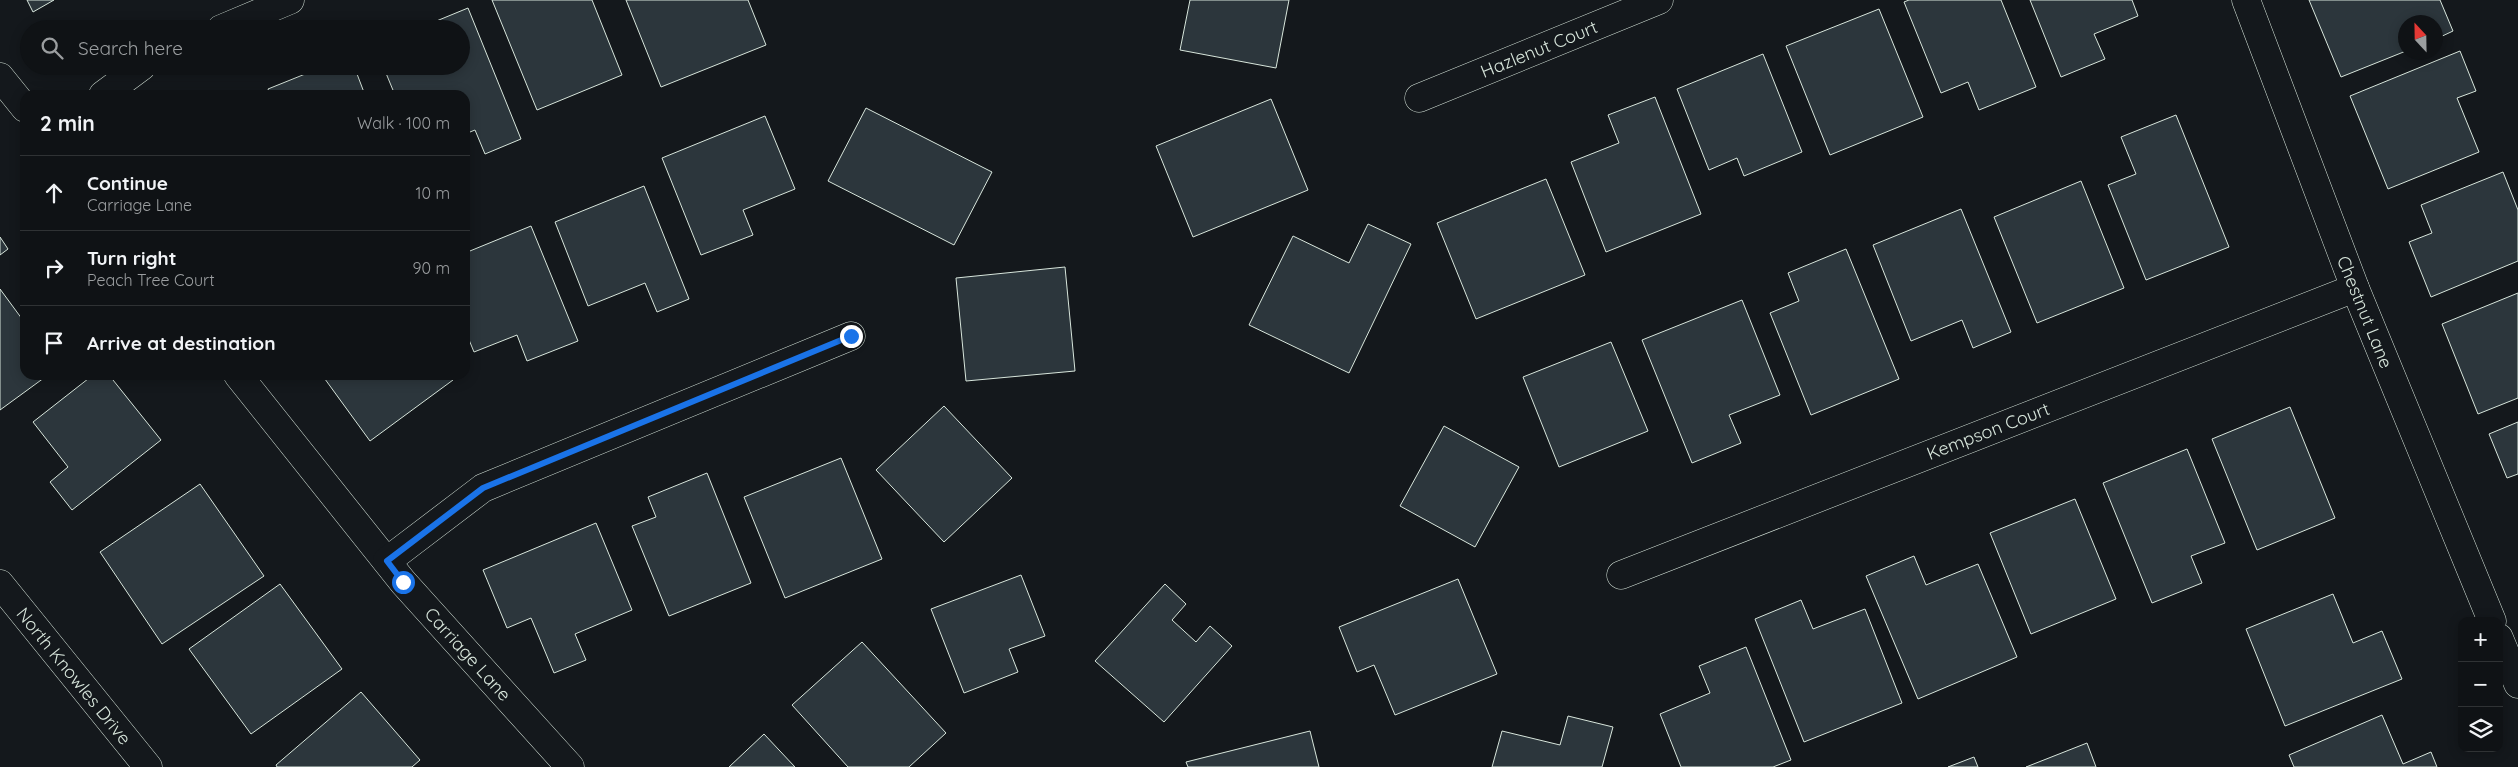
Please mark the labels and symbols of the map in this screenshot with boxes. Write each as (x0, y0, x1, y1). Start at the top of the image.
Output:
street label: Hazlenut Court (1477, 15, 1601, 83)
north arrow (2398, 15, 2443, 60)
street label: Chestnut Lane (2332, 252, 2398, 372)
route end (840, 325, 863, 348)
street label: Kempson Court (1923, 397, 2053, 465)
route start (392, 571, 415, 594)
street label: Carriage Lane (420, 602, 516, 706)
street label: North Knowles Drive (12, 603, 136, 749)

